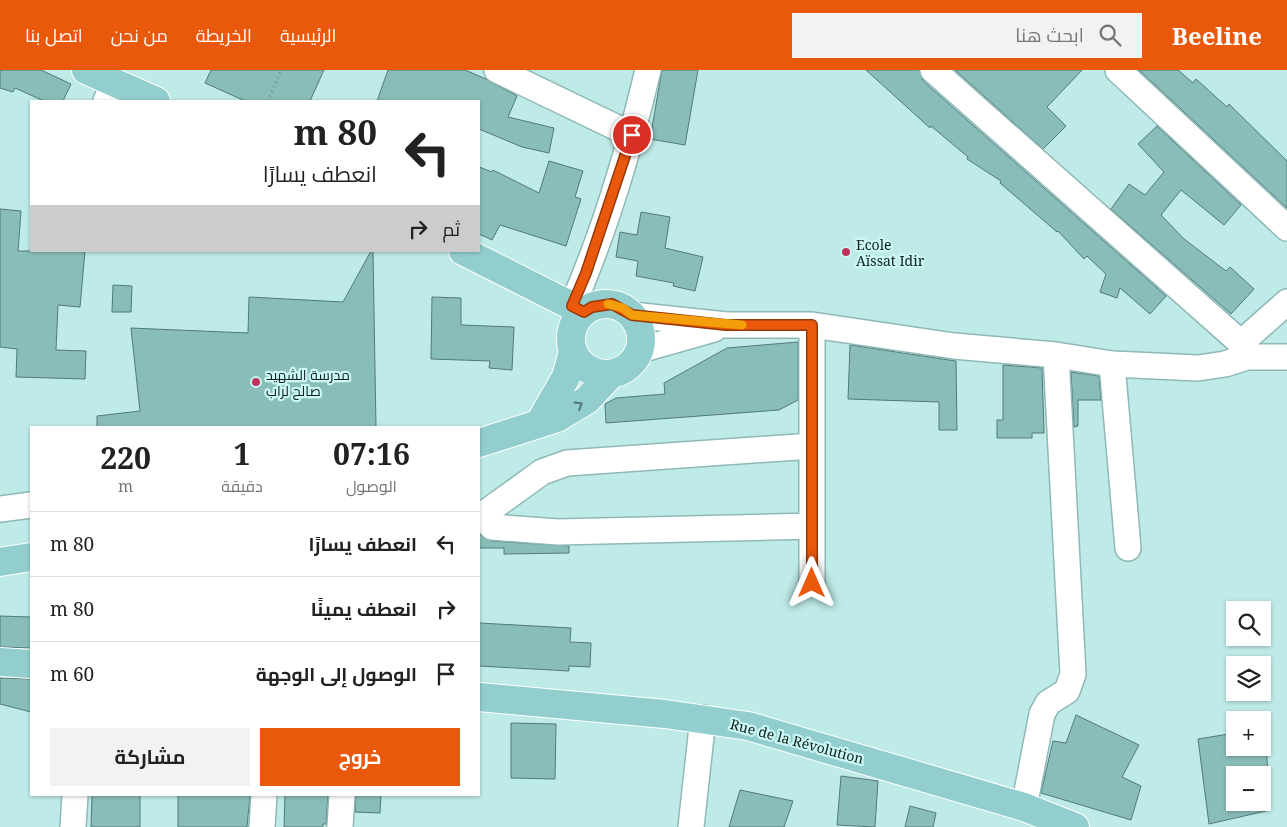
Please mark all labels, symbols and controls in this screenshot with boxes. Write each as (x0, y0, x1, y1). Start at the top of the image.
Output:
search box (792, 13, 1142, 58)
text: Beeline (1172, 19, 1262, 52)
icon: search (1096, 21, 1124, 49)
text: ابحث هنا (1015, 22, 1084, 48)
text: اتصل بنا (25, 23, 83, 47)
text: من نحن (111, 23, 168, 47)
text: الخريطة (196, 23, 252, 47)
text: الرئيسية (280, 23, 336, 47)
text: 80 m (294, 108, 377, 155)
pin (611, 114, 653, 156)
icon: left (395, 120, 460, 185)
icon: arrive (618, 121, 646, 149)
text: انعطف يسارًا (263, 158, 377, 188)
icon: right (404, 215, 432, 243)
text: ثم (442, 216, 460, 242)
place label: Ecole Aïssat Idir (856, 235, 925, 270)
marker: Ecole Aïssat Idir (840, 246, 852, 258)
place label: مدرسة الشهيد صالح لراب (266, 365, 350, 400)
marker: مدرسة الشهيد صالح لراب (250, 376, 262, 388)
one-way arrow (573, 401, 582, 411)
text: 1 (234, 433, 250, 474)
text: 07:16 (333, 433, 410, 474)
text: 220 (100, 437, 151, 478)
text: m (118, 475, 133, 497)
text: دقيقة (221, 475, 263, 497)
text: الوصول (346, 475, 397, 497)
icon: left (432, 530, 460, 558)
text: 80 m (50, 531, 94, 557)
text: انعطف يسارًا (308, 531, 417, 557)
position arrow (785, 556, 837, 608)
icon: right (432, 595, 460, 623)
text: 80 m (50, 596, 94, 622)
text: انعطف يمينًا (311, 596, 417, 622)
map controls (1226, 601, 1271, 811)
button: search (1226, 601, 1271, 646)
button: layers (1226, 656, 1271, 701)
icon: arrive (432, 660, 460, 688)
text: 60 m (50, 661, 94, 687)
text: الوصول إلى الوجهة (256, 661, 417, 687)
button: + (1226, 711, 1271, 756)
street label: Rue de la Révolution (728, 714, 866, 768)
button: مشاركة (50, 728, 250, 786)
button: خروج (260, 728, 460, 786)
button: − (1226, 766, 1271, 811)

